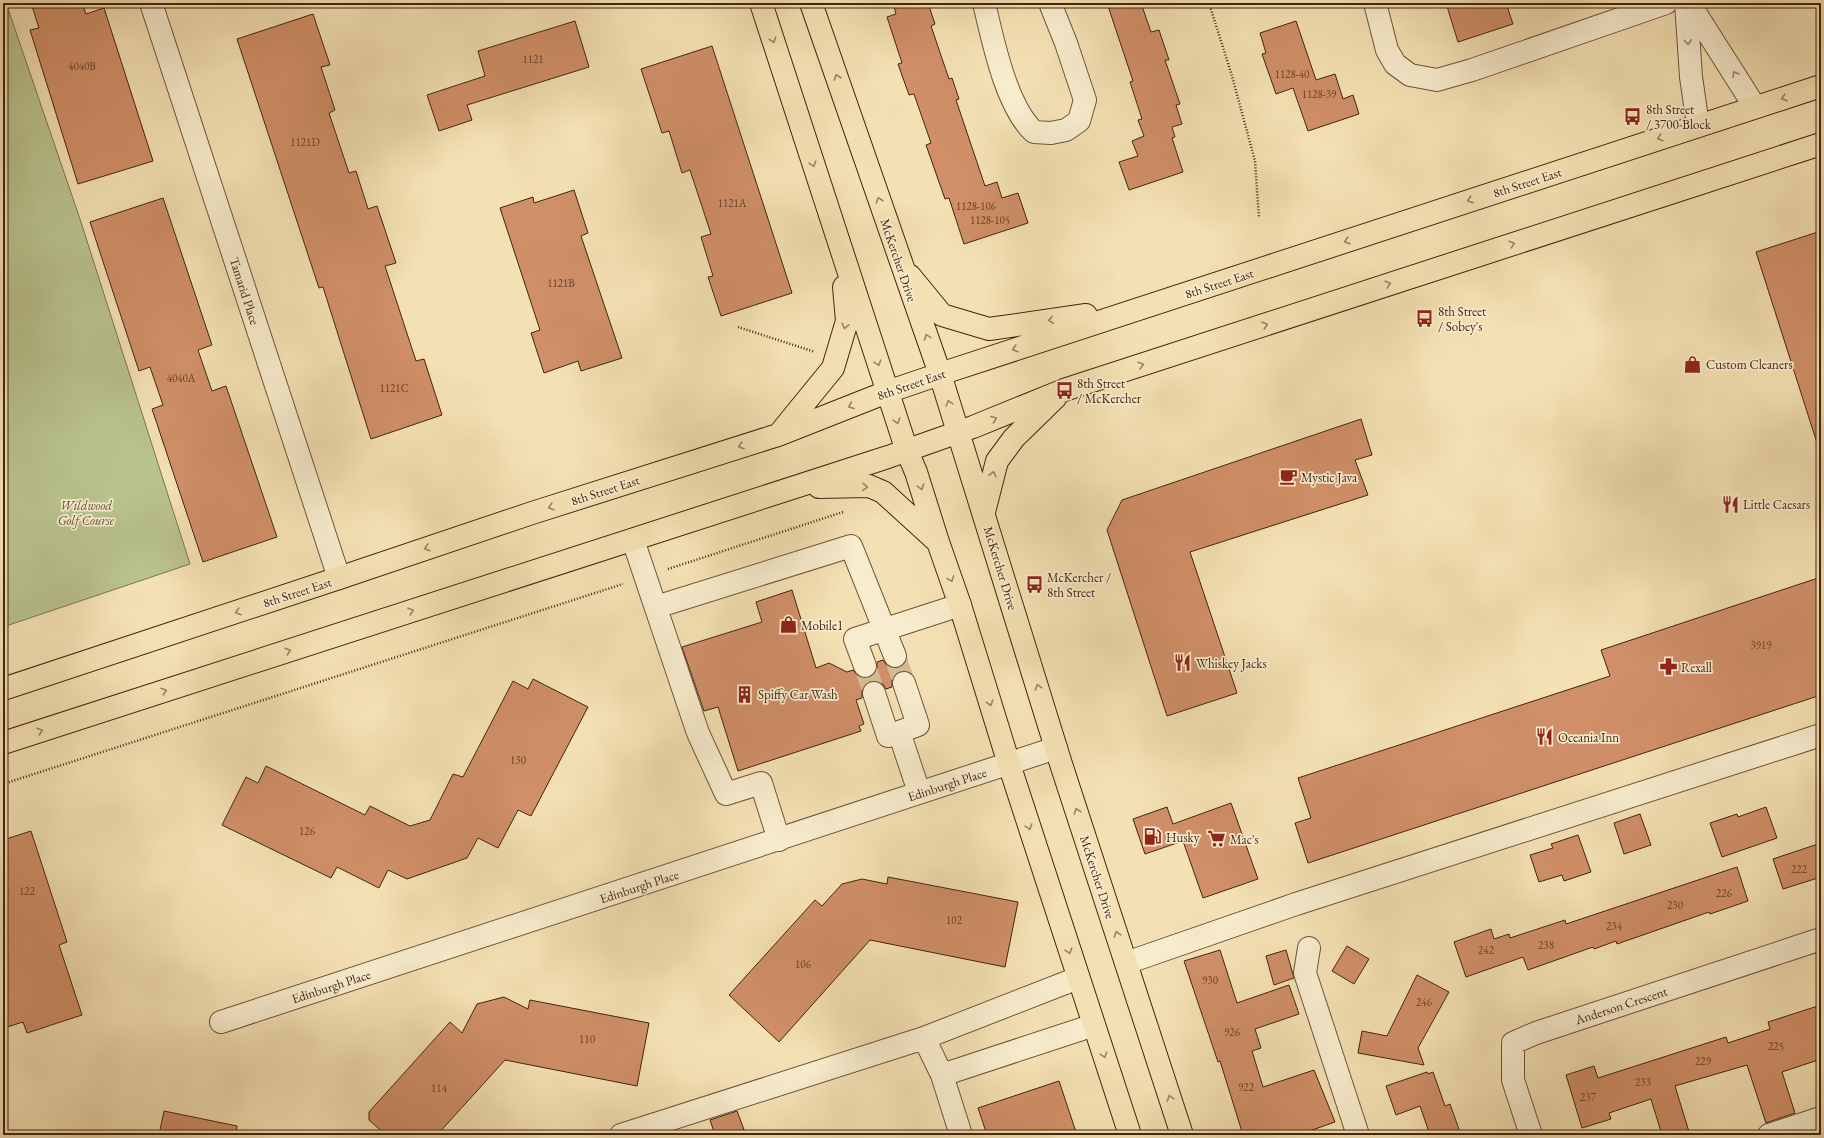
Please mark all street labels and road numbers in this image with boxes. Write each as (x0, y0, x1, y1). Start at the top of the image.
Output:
street label: 8th Street East (1491, 163, 1564, 202)
street label: McKercher Drive (876, 216, 921, 304)
street label: Tamarid Place (226, 255, 263, 327)
street label: 8th Street East (1183, 264, 1256, 303)
street label: 8th Street East (875, 365, 948, 404)
street label: 8th Street East (569, 471, 642, 510)
street label: McKercher Drive (980, 524, 1021, 612)
street label: 8th Street East (261, 573, 334, 612)
street label: Edinburgh Place (906, 764, 989, 805)
street label: McKercher Drive (1076, 833, 1119, 921)
street label: Edinburgh Place (598, 866, 681, 907)
street label: Edinburgh Place (290, 966, 373, 1007)
street label: Anderson Crescent (1572, 983, 1669, 1029)

